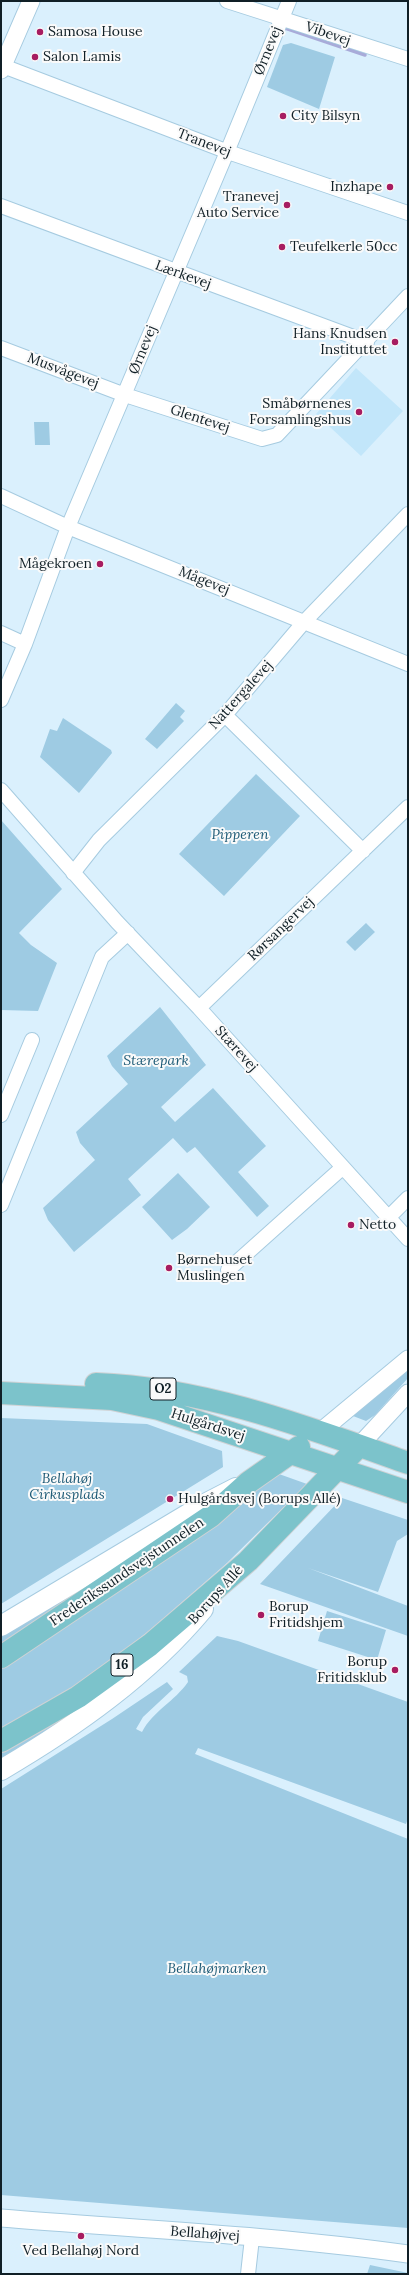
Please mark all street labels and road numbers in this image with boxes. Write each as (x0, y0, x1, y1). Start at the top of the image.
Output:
street label: Vibevej (303, 18, 353, 50)
street label: Ørnevej (251, 24, 285, 78)
street label: Tranevej (175, 125, 233, 161)
street label: Lærkevej (153, 257, 213, 293)
street label: Ørnevej (126, 323, 160, 377)
street label: Musvågevej (25, 350, 101, 392)
street label: Glentevej (168, 401, 232, 437)
street label: Mågevej (176, 563, 232, 599)
street label: Nattergalevej (206, 657, 276, 733)
street label: Rørsangervej (245, 893, 317, 965)
street label: Stærevej (211, 1023, 261, 1075)
road number: O2 (150, 1378, 176, 1400)
street label: Hulgårdsvej (169, 1405, 247, 1445)
street label: Frederikssundsvejstunnelen (47, 1514, 207, 1630)
street label: Borups Allé (185, 1562, 247, 1628)
road number: 16 (111, 1654, 133, 1676)
street label: Bellahøjvej (170, 2223, 240, 2245)

